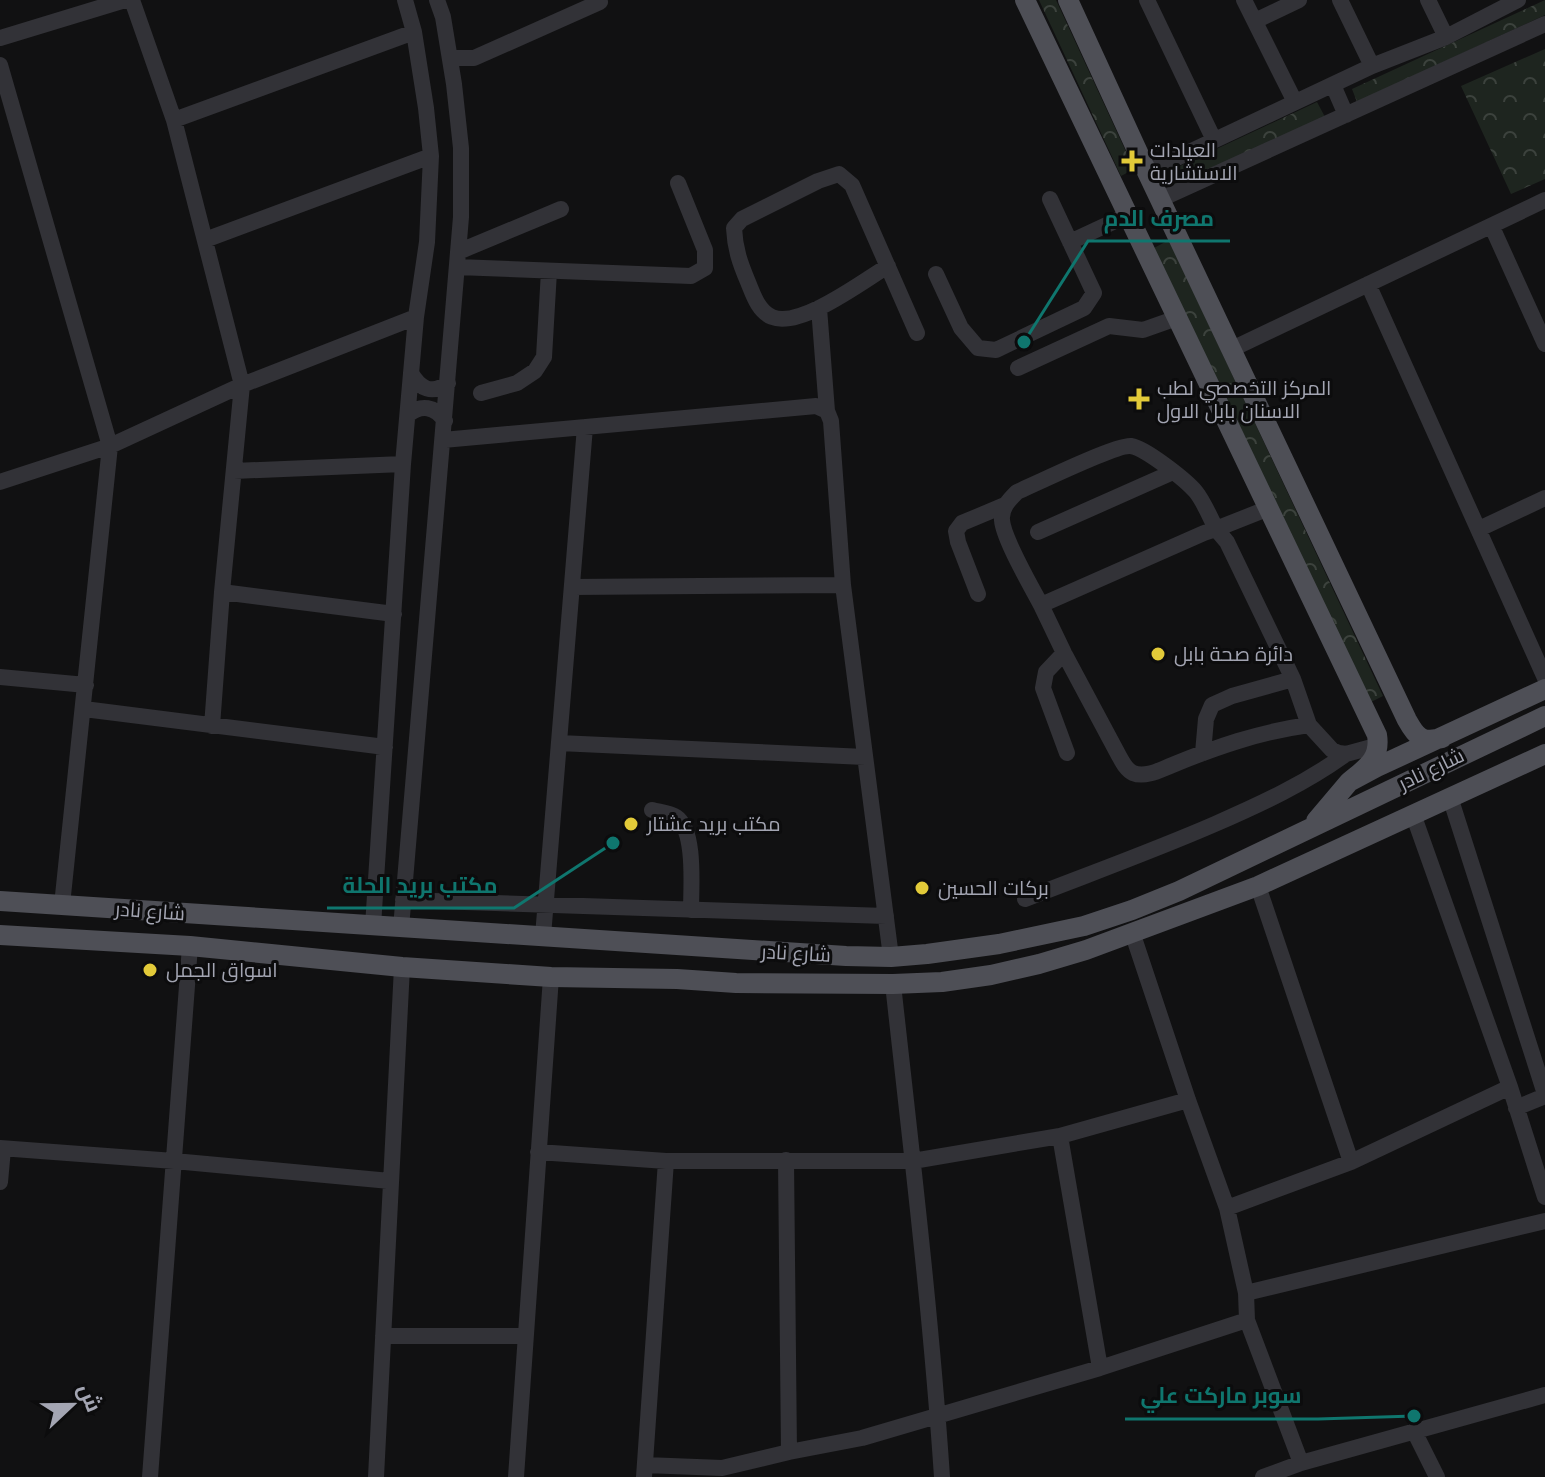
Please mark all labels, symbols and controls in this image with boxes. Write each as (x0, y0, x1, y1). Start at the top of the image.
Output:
place label: العيادات الاستشارية (1150, 136, 1238, 186)
marker: العيادات الاستشارية (1121, 150, 1143, 172)
callout: مصرف الدم (1088, 195, 1230, 241)
text: مصرف الدم (1104, 202, 1214, 234)
place label: المركز التخصصي لطب الاسنان بابل الاول (1157, 374, 1331, 424)
marker: المركز التخصصي لطب الاسنان بابل الاول (1128, 388, 1150, 410)
place label: دائرة صحة بابل (1174, 640, 1293, 667)
marker: دائرة صحة بابل (1149, 645, 1167, 663)
street label: شارع نادر (1392, 741, 1469, 797)
place label: مكتب بريد عشتار (646, 810, 781, 837)
marker: مكتب بريد عشتار (622, 815, 640, 833)
callout: مكتب بريد الحلة (327, 862, 514, 908)
text: مكتب بريد الحلة (342, 869, 498, 899)
place label: بركات الحسين (938, 874, 1049, 901)
marker: بركات الحسين (913, 879, 931, 897)
street label: شارع نادر (113, 895, 186, 927)
street label: شارع نادر (759, 937, 832, 969)
place label: اسواق الجمل (166, 956, 278, 983)
marker: اسواق الجمل (141, 961, 159, 979)
north arrow (32, 1365, 112, 1445)
callout: سوبر ماركت علي (1125, 1373, 1318, 1419)
text: ش (72, 1378, 111, 1416)
text: سوبر ماركت علي (1141, 1379, 1301, 1413)

